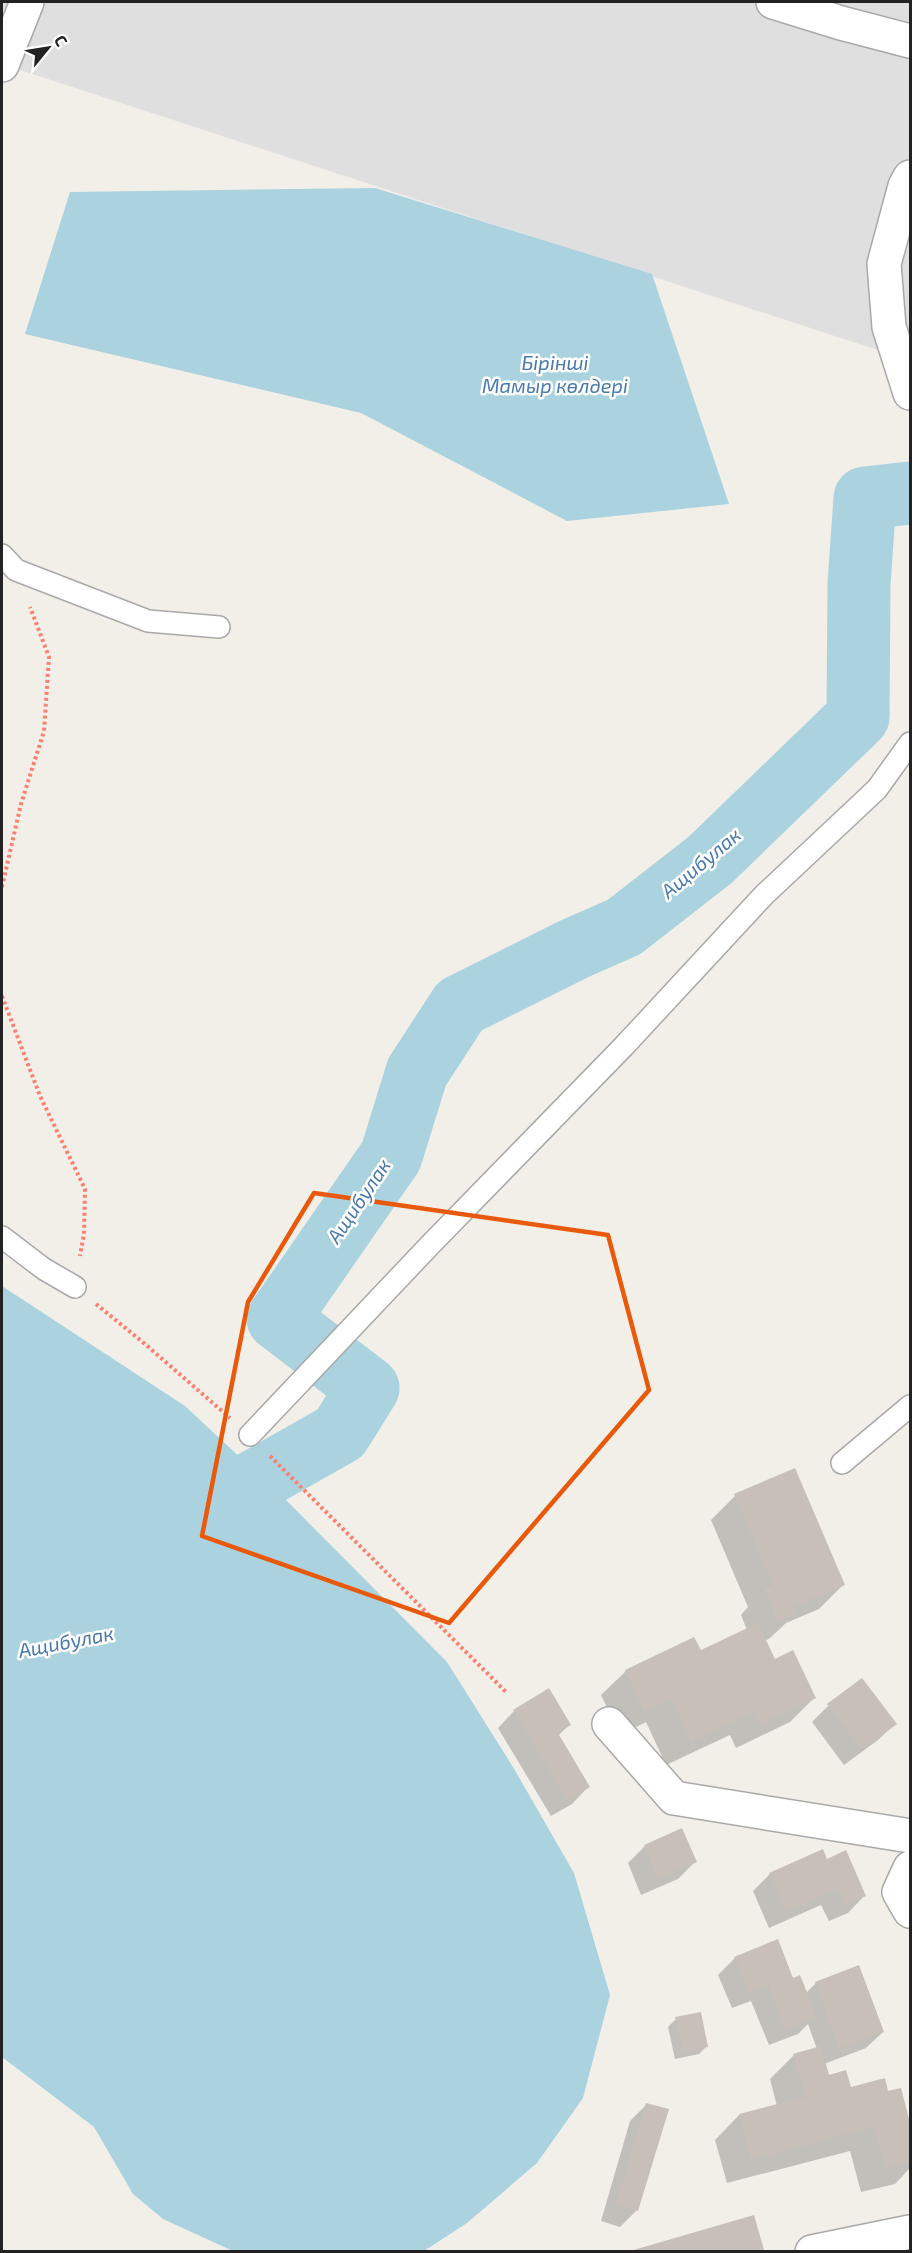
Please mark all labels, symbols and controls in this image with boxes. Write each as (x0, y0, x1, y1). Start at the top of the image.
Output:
north arrow (18, 18, 78, 78)
text: С (51, 31, 72, 49)
water label: Бірінші Мамыр көлдері (482, 350, 628, 397)
water label: Ащибулак (655, 822, 745, 903)
water label: Ащибулак (321, 1153, 395, 1248)
water label: Ащибулак (15, 1620, 116, 1662)

